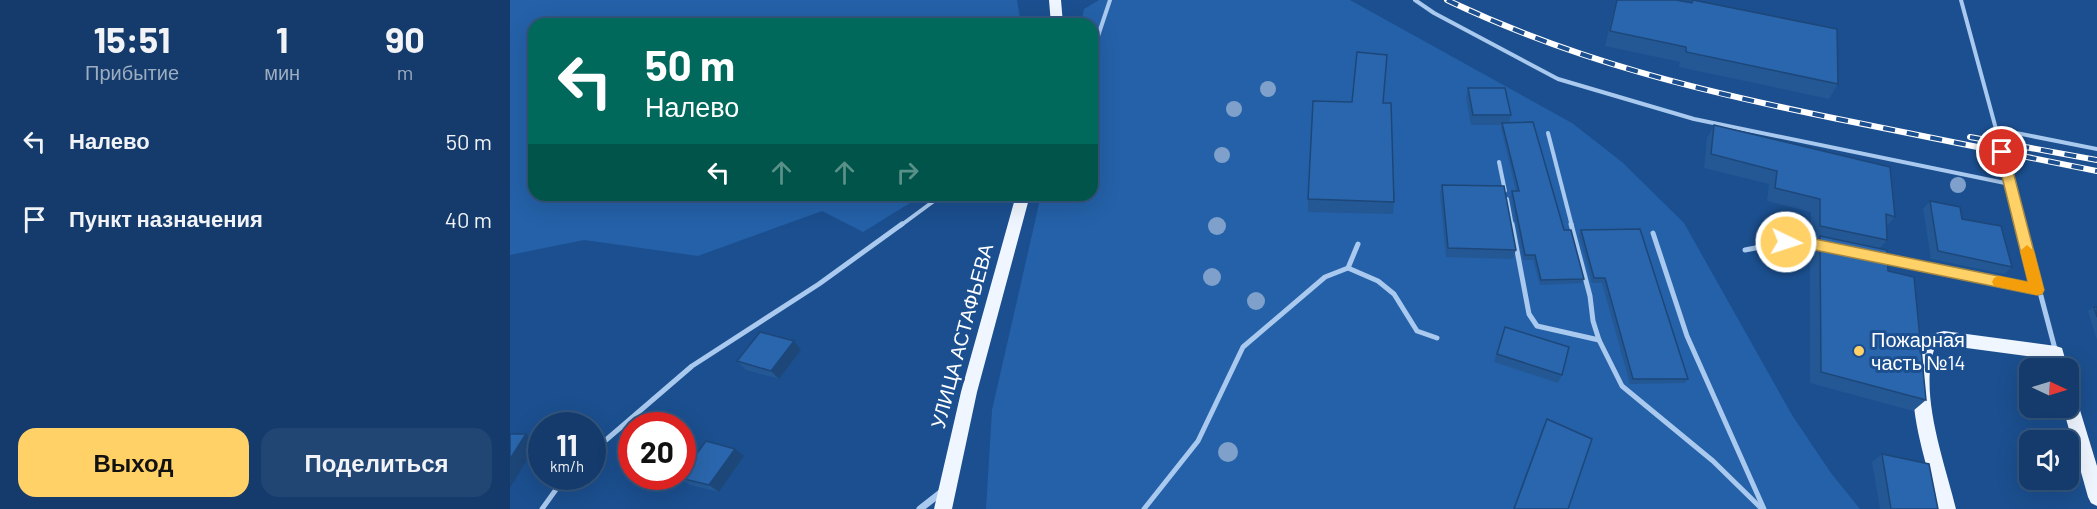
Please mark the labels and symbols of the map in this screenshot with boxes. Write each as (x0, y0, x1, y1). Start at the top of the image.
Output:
pin (1976, 126, 2027, 177)
position arrow (1754, 210, 1818, 274)
street label: УЛИЦА АСТАФЬЕВА (925, 240, 997, 431)
place label: Пожарная часть №14 (1871, 327, 1966, 374)
marker: Пожарная часть №14 (1852, 344, 1866, 358)
north arrow (2019, 358, 2079, 418)
speed limit sign: 20 (618, 412, 696, 490)

